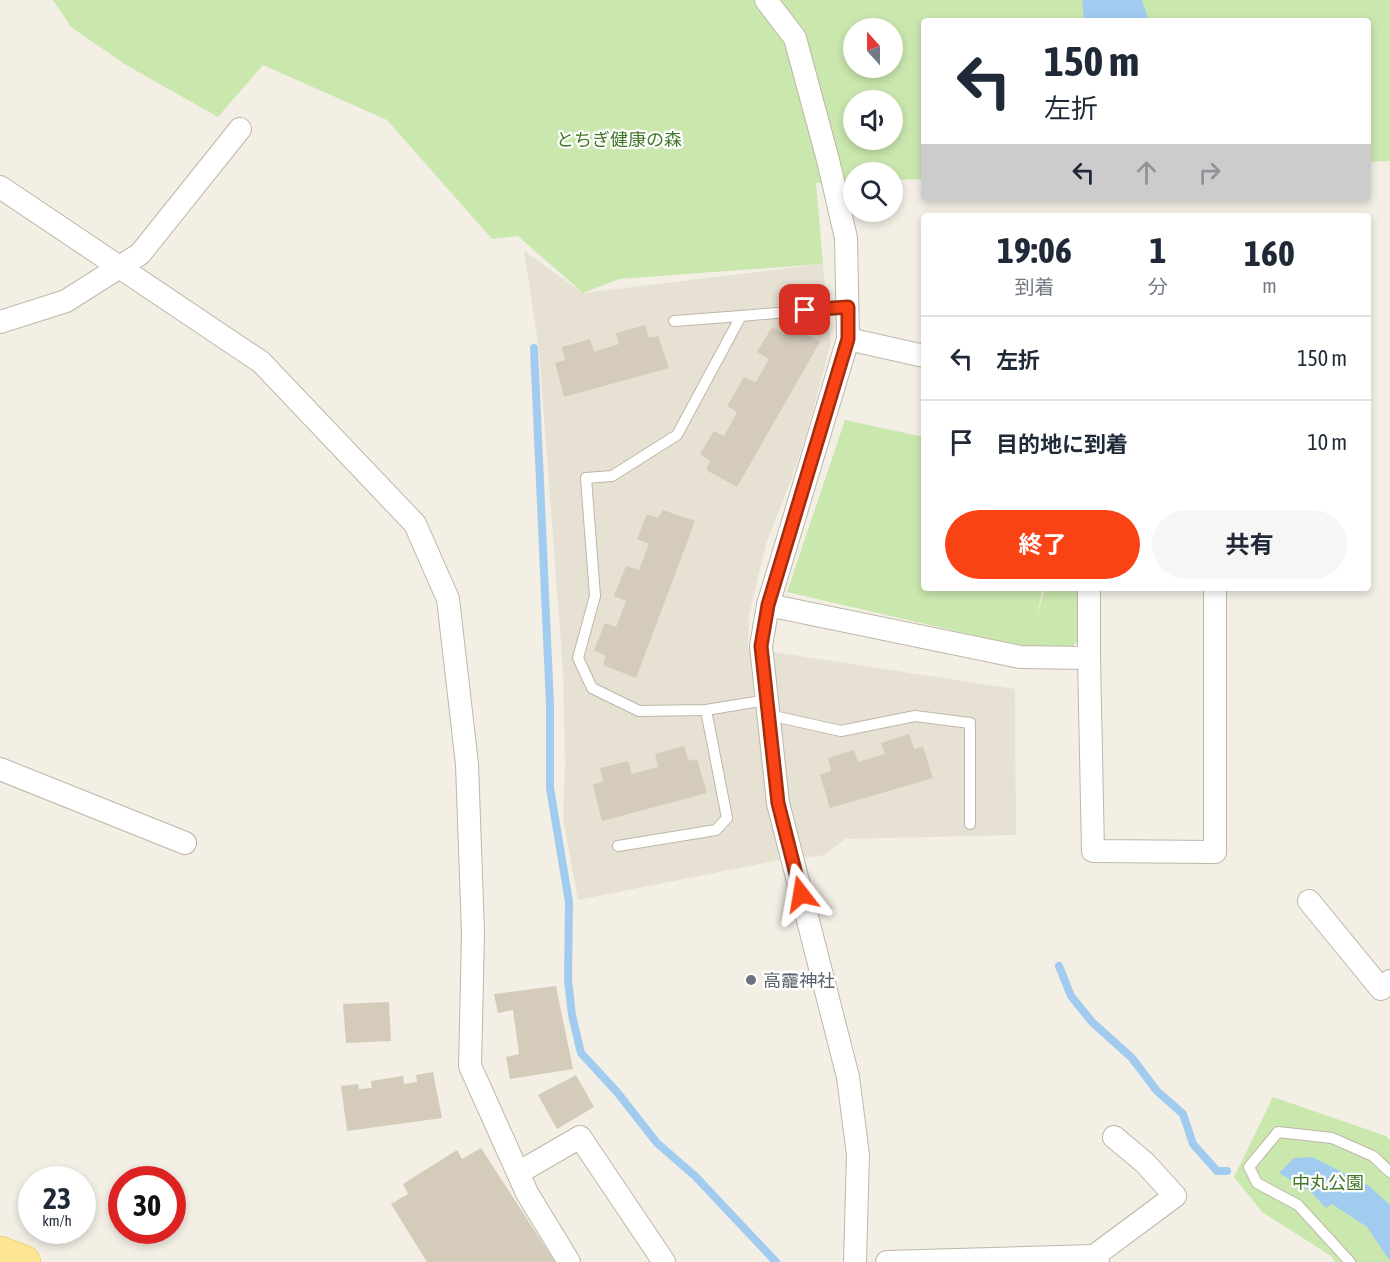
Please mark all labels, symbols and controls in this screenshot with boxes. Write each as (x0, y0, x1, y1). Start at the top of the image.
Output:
north arrow (843, 18, 903, 78)
map controls (843, 18, 903, 222)
text: 150 m (1044, 37, 1139, 85)
icon: left (945, 42, 1023, 120)
button: sound (843, 90, 903, 150)
text: 左折 (1044, 93, 1098, 124)
park label: とちぎ健康の森 (556, 129, 682, 150)
icon: left (1067, 156, 1100, 189)
icon: ahead (1130, 156, 1163, 189)
icon: right (1193, 156, 1226, 189)
button: search (843, 162, 903, 222)
text: 19:06 (997, 229, 1072, 271)
text: 1 (1150, 229, 1166, 271)
text: 160 (1244, 232, 1295, 274)
text: m (1262, 274, 1277, 297)
text: 到着 (1015, 275, 1055, 298)
text: 分 (1148, 275, 1168, 298)
pin (779, 284, 830, 335)
icon: arrive (788, 293, 821, 326)
icon: left (945, 342, 978, 375)
text: 150 m (1297, 345, 1347, 371)
text: 左折 (996, 347, 1040, 373)
icon: arrive (945, 426, 978, 459)
text: 10 m (1307, 429, 1347, 455)
text: 目的地に到着 (996, 431, 1128, 457)
button: 終了 (945, 510, 1140, 579)
button: 共有 (1152, 510, 1347, 579)
position arrow (769, 862, 833, 926)
place label: 高靇神社 (763, 970, 835, 991)
marker: 高靇神社 (744, 973, 758, 987)
speed limit sign: 30 (108, 1166, 186, 1244)
park label: 中丸公園 (1292, 1172, 1364, 1193)
text: 23 (43, 1181, 71, 1215)
text: km/h (42, 1212, 72, 1229)

